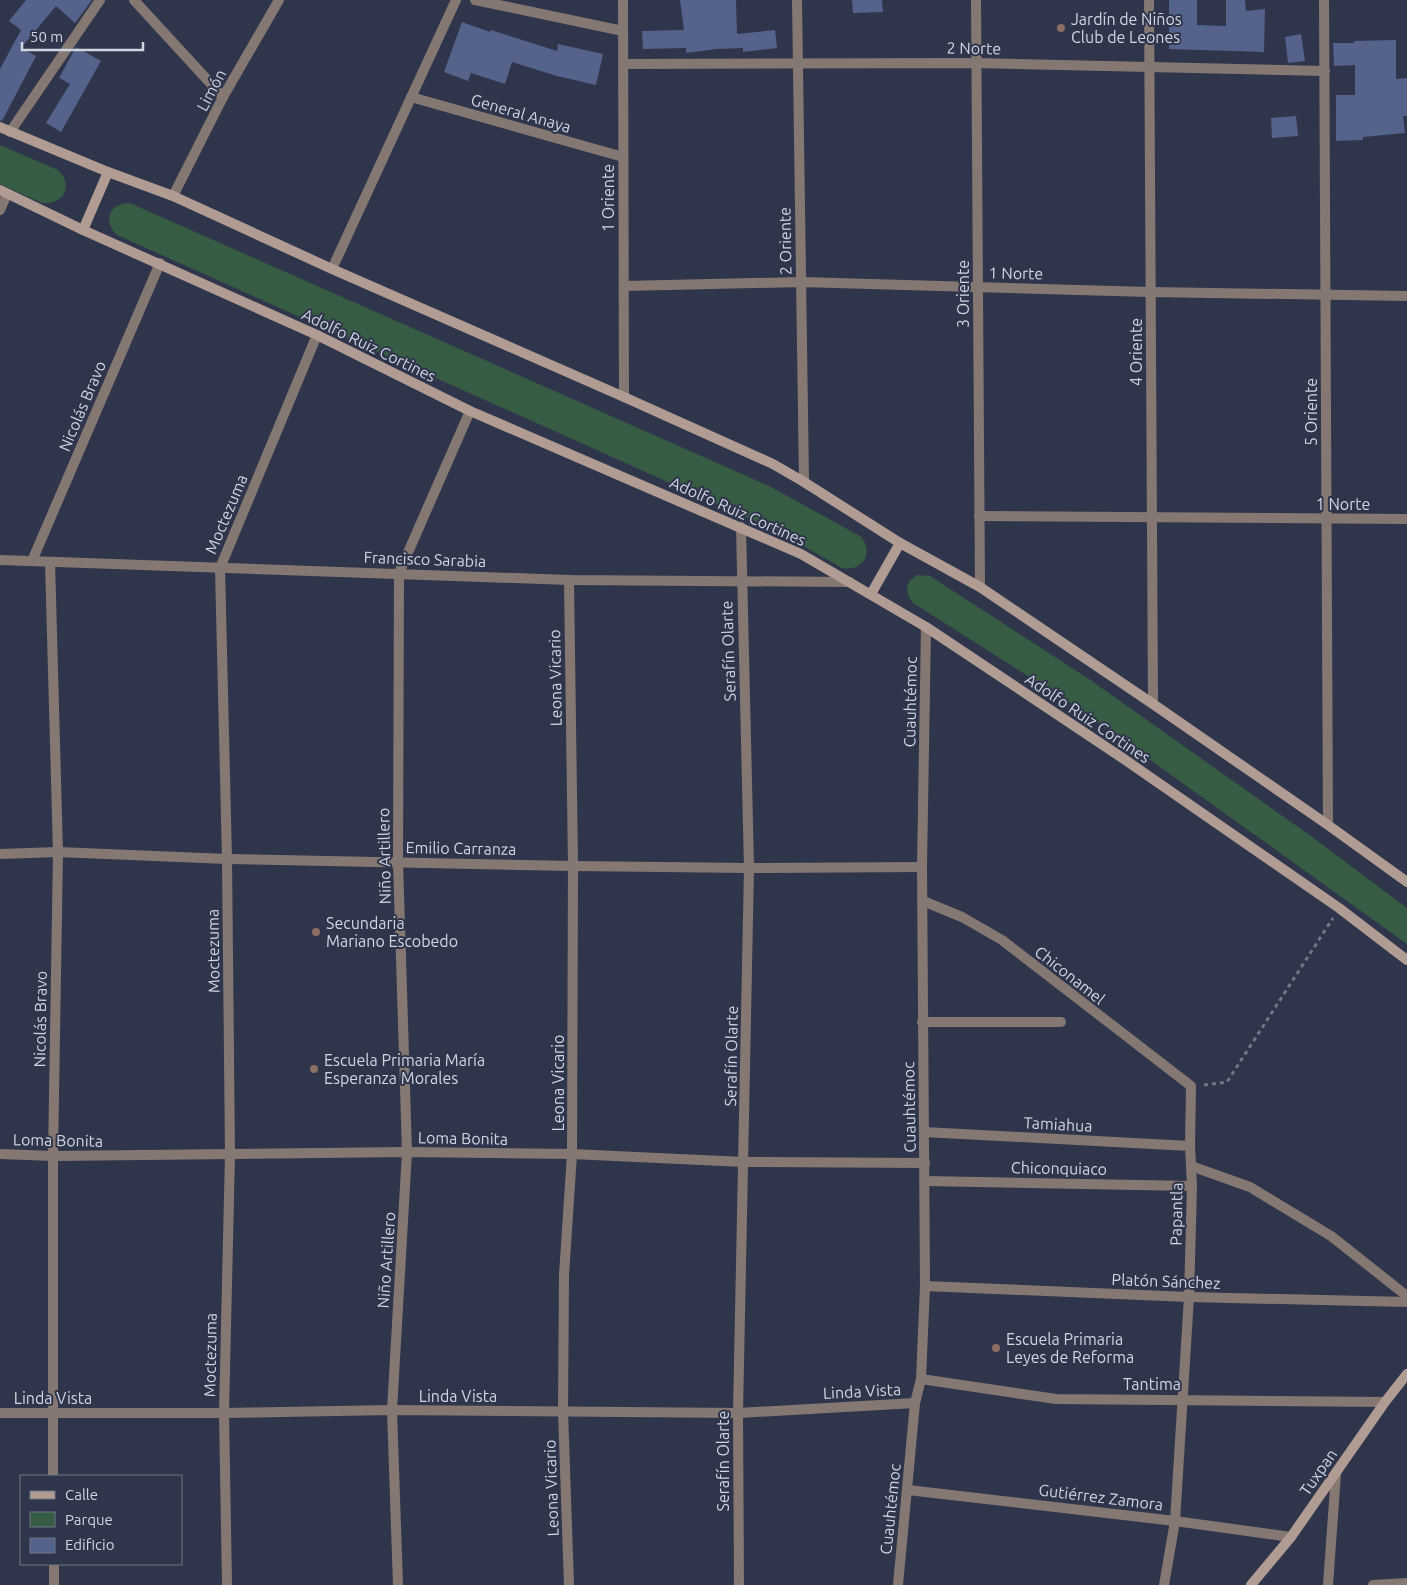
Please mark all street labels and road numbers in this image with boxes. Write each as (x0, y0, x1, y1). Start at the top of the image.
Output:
street label: 2 Norte (947, 39, 1001, 57)
street label: Limón (193, 66, 229, 114)
street label: General Anaya (469, 90, 573, 136)
street label: 1 Oriente (599, 164, 617, 232)
street label: 2 Oriente (775, 207, 795, 275)
street label: 3 Oriente (954, 260, 972, 328)
street label: 1 Norte (989, 264, 1043, 282)
street label: Adolfo Ruiz Cortines (299, 305, 439, 385)
street label: 4 Oriente (1127, 318, 1145, 386)
street label: Nicolás Bravo (55, 358, 109, 454)
street label: 5 Oriente (1302, 378, 1320, 446)
street label: Moctezuma (201, 472, 251, 556)
street label: Adolfo Ruiz Cortines (667, 473, 809, 549)
street label: 1 Norte (1316, 495, 1370, 513)
street label: Francisco Sarabia (363, 548, 487, 570)
street label: Serafín Olarte (717, 600, 739, 702)
street label: Leona Vicario (545, 629, 565, 727)
street label: Cuauhtémoc (900, 656, 920, 748)
street label: Adolfo Ruiz Cortines (1022, 670, 1154, 767)
street label: Niño Artillero (374, 807, 394, 905)
street label: Emilio Carranza (405, 838, 517, 858)
street label: Moctezuma (203, 909, 223, 993)
street label: Chiconamel (1031, 942, 1109, 1008)
street label: Nicolás Bravo (30, 971, 50, 1067)
street label: Serafín Olarte (721, 1005, 741, 1107)
street label: Leona Vicario (549, 1035, 567, 1131)
street label: Cuauhtémoc (899, 1061, 919, 1153)
street label: Tamiahua (1023, 1113, 1093, 1135)
street label: Loma Bonita (418, 1128, 508, 1148)
street label: Loma Bonita (13, 1130, 103, 1150)
street label: Chiconquiaco (1011, 1158, 1107, 1178)
street label: Papantla (1166, 1182, 1186, 1246)
street label: Niño Artillero (374, 1211, 398, 1309)
street label: Platón Sánchez (1111, 1270, 1221, 1292)
street label: Moctezuma (200, 1313, 220, 1397)
street label: Tantima (1123, 1375, 1181, 1393)
street label: Linda Vista (822, 1380, 902, 1402)
street label: Linda Vista (419, 1387, 497, 1405)
street label: Linda Vista (14, 1389, 92, 1407)
street label: Serafín Olarte (714, 1411, 732, 1511)
street label: Leona Vicario (540, 1439, 562, 1537)
street label: Tuxpan (1296, 1445, 1340, 1499)
street label: Cuauhtémoc (876, 1462, 904, 1555)
street label: Gutiérrez Zamora (1038, 1480, 1164, 1514)

